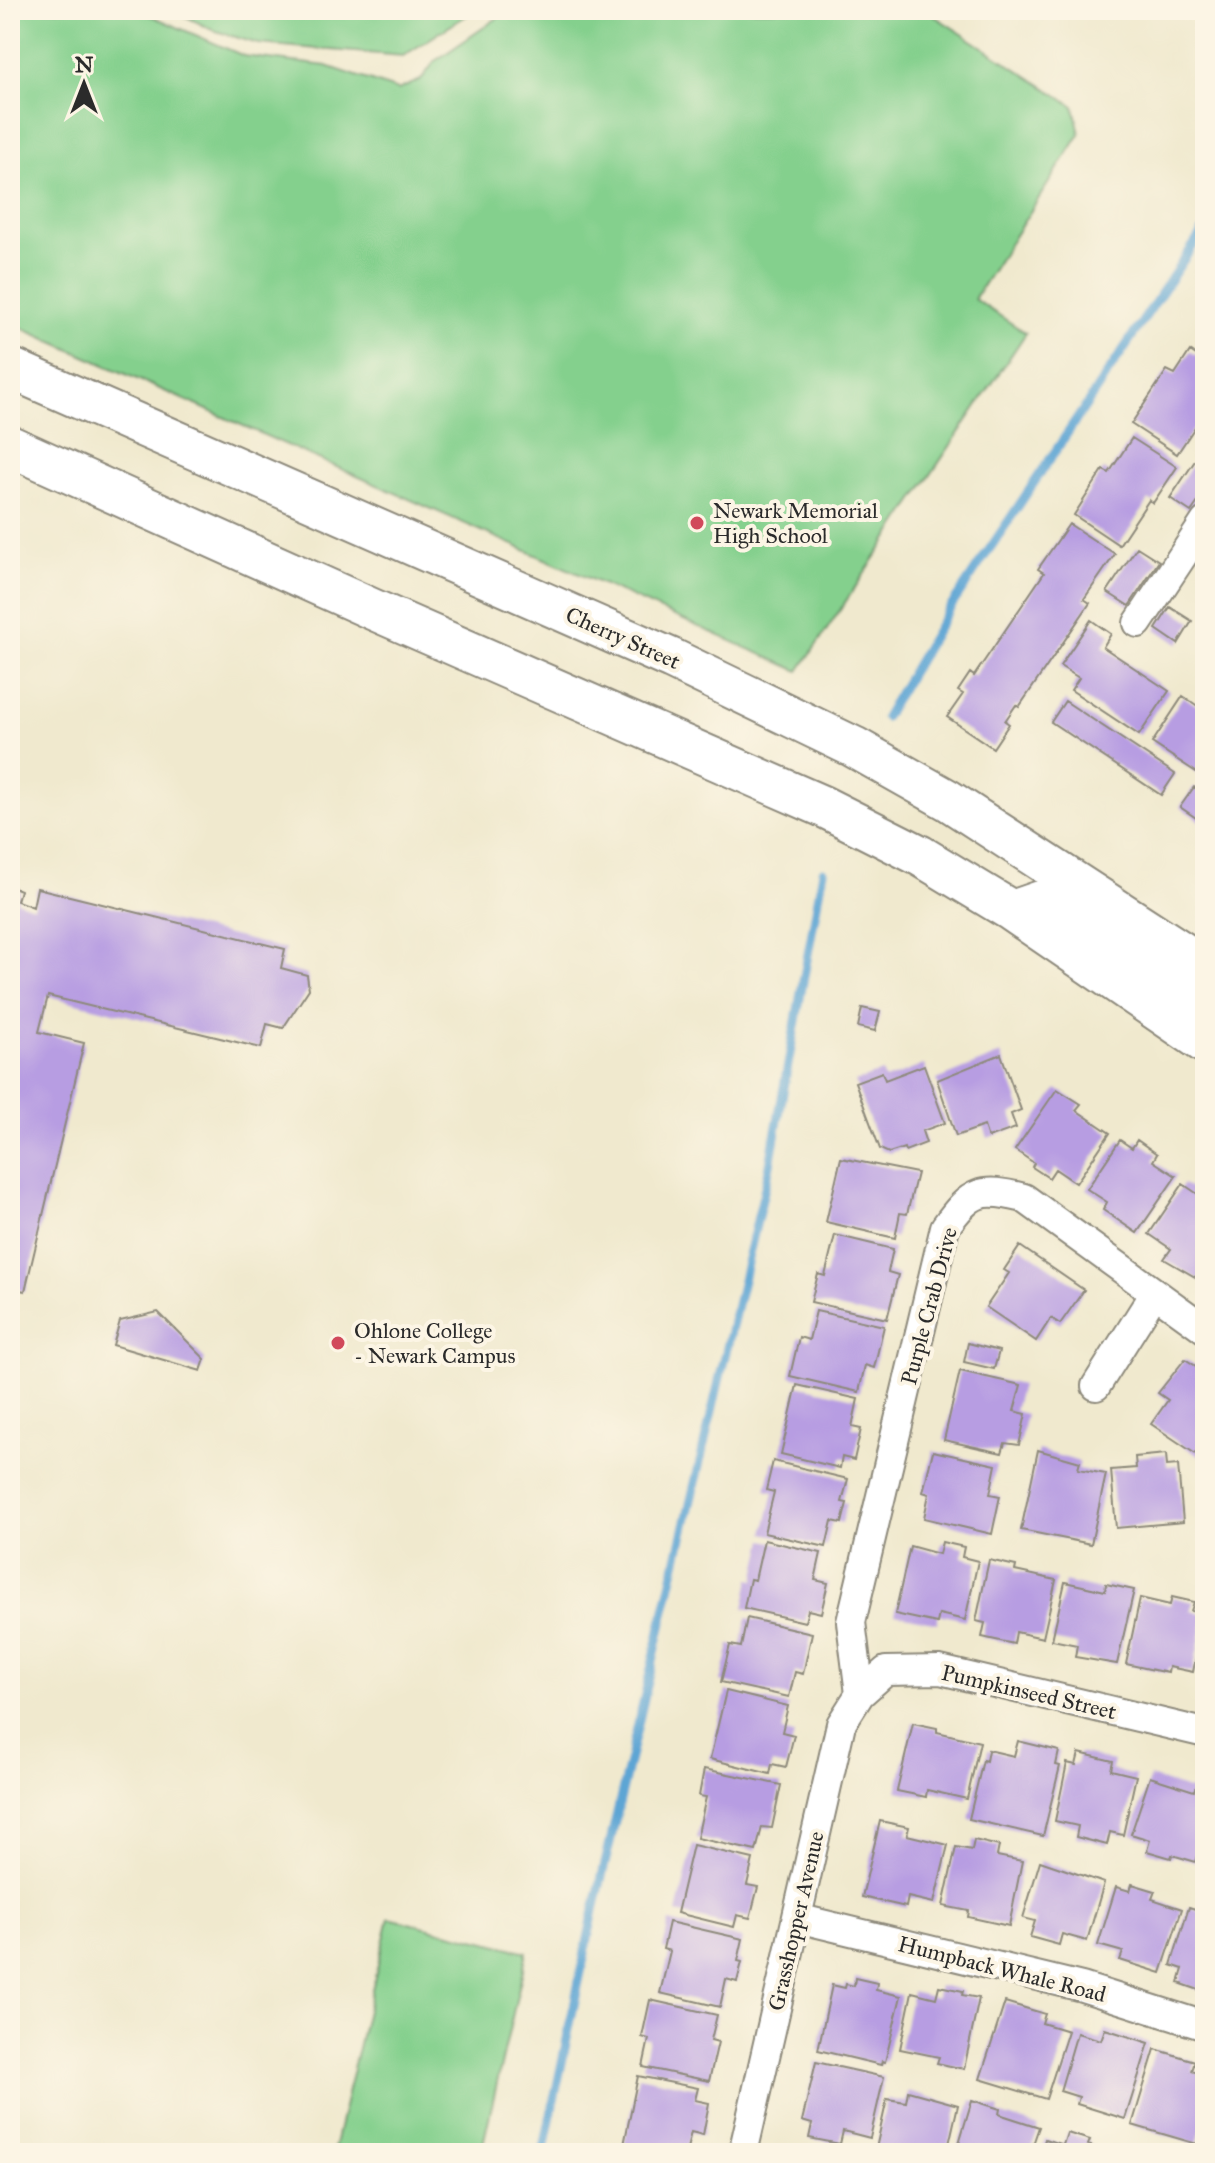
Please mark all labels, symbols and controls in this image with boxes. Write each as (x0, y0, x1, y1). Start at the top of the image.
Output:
north arrow (44, 44, 124, 124)
text: N (75, 51, 94, 78)
place label: Newark Memorial High School (713, 497, 878, 549)
marker: Newark Memorial High School (688, 514, 706, 532)
street label: Cherry Street (562, 601, 685, 675)
street label: Purple Crab Drive (895, 1224, 963, 1388)
place label: Ohlone College - Newark Campus (354, 1317, 515, 1369)
marker: Ohlone College - Newark Campus (329, 1334, 347, 1352)
street label: Pumpkinseed Street (939, 1659, 1119, 1725)
street label: Grasshopper Avenue (762, 1829, 830, 2013)
street label: Humpback Whale Road (895, 1930, 1109, 2008)

